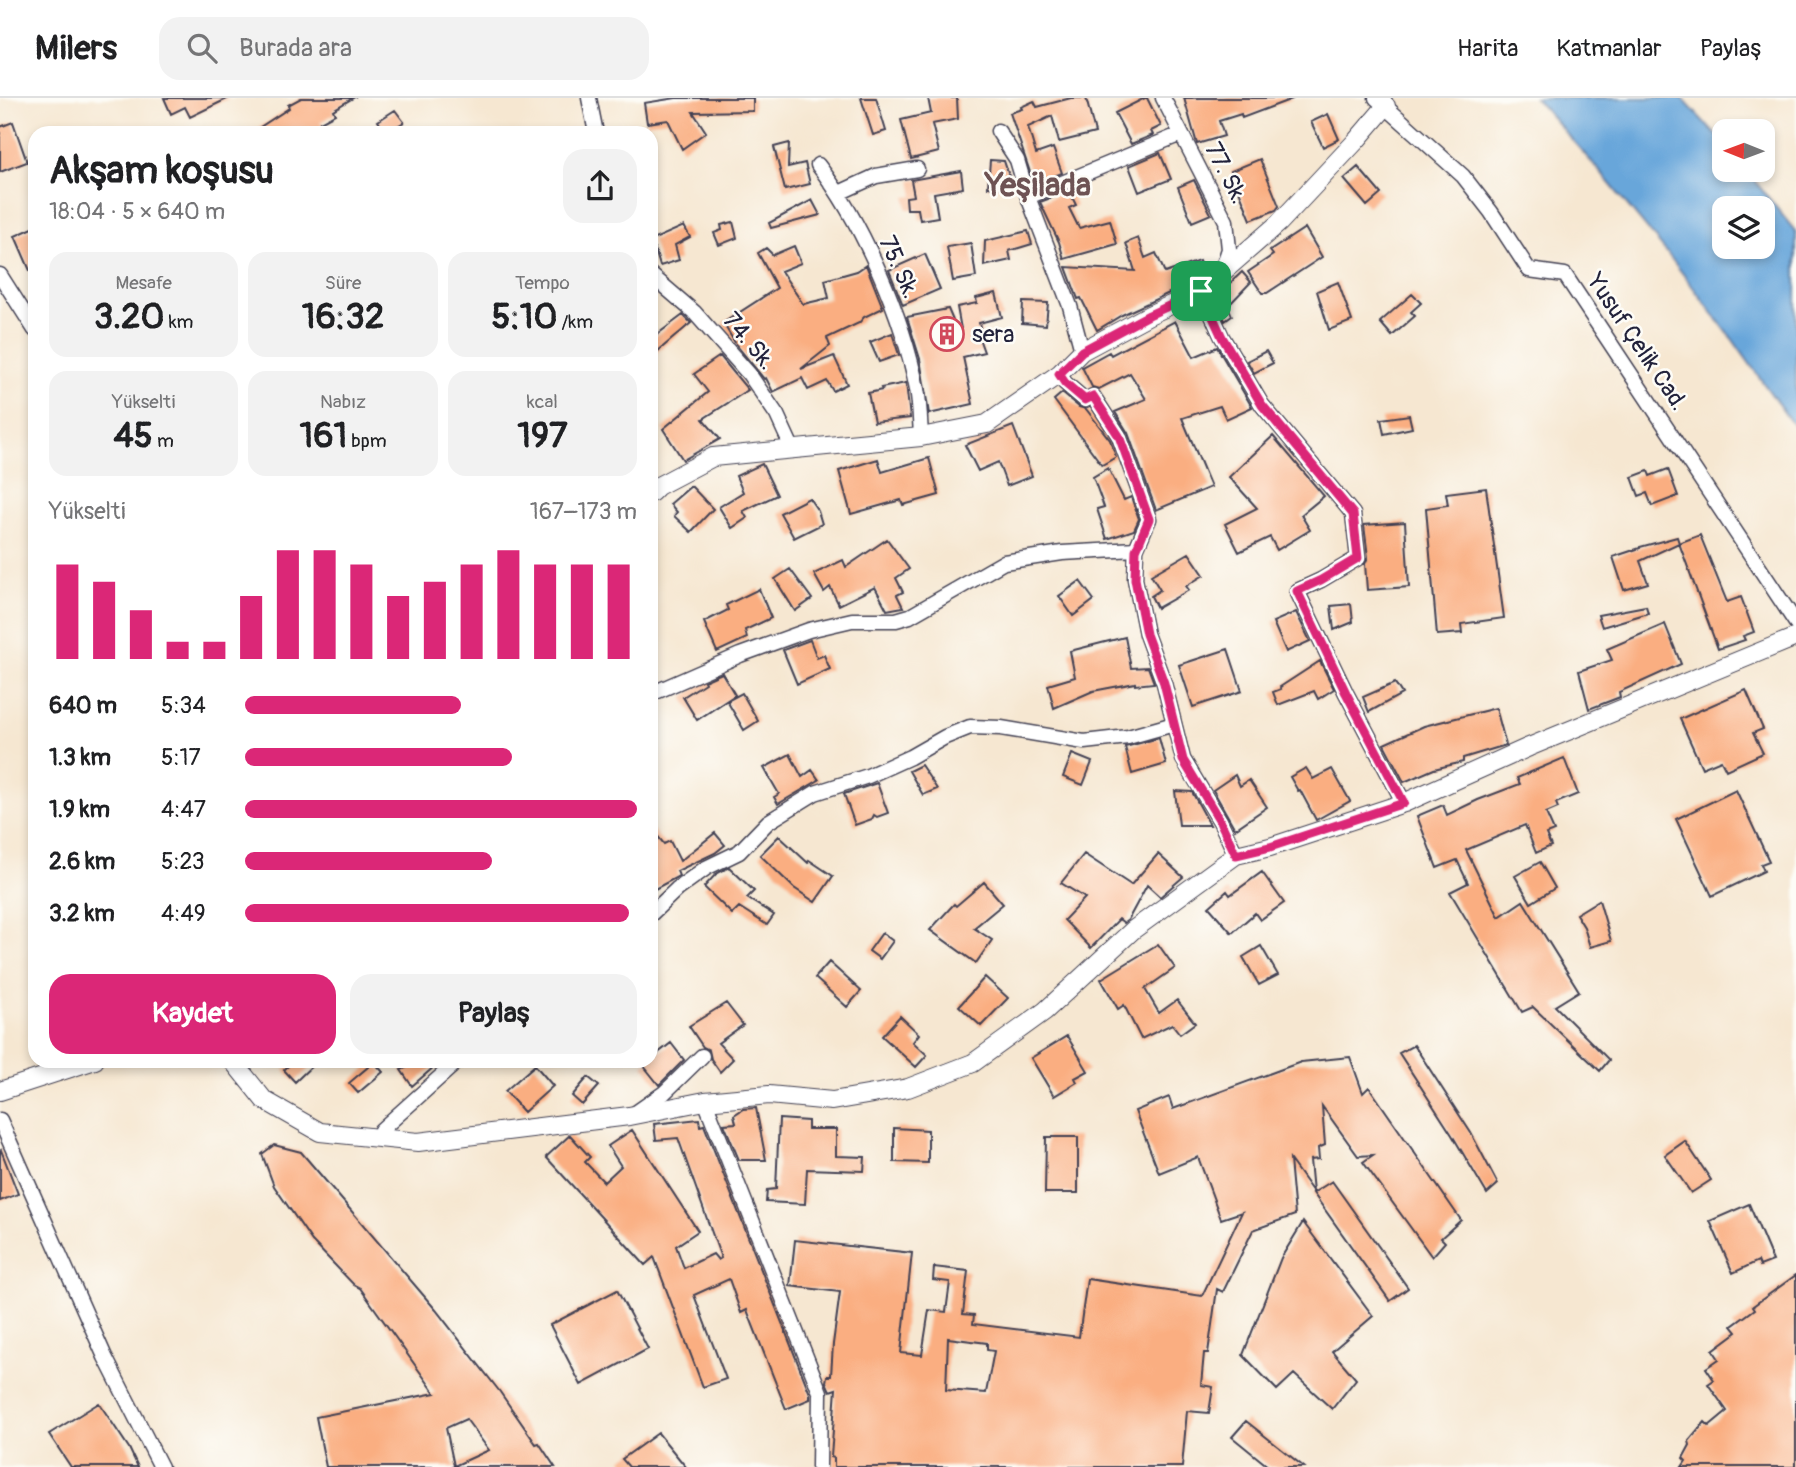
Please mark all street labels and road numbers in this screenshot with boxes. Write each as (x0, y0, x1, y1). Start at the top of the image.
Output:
street label: 77. Sk. (1198, 137, 1254, 209)
street label: 75. Sk. (872, 231, 926, 303)
street label: Yusuf Çelik Cad. (1580, 267, 1693, 416)
street label: 74. Sk. (717, 306, 781, 376)

